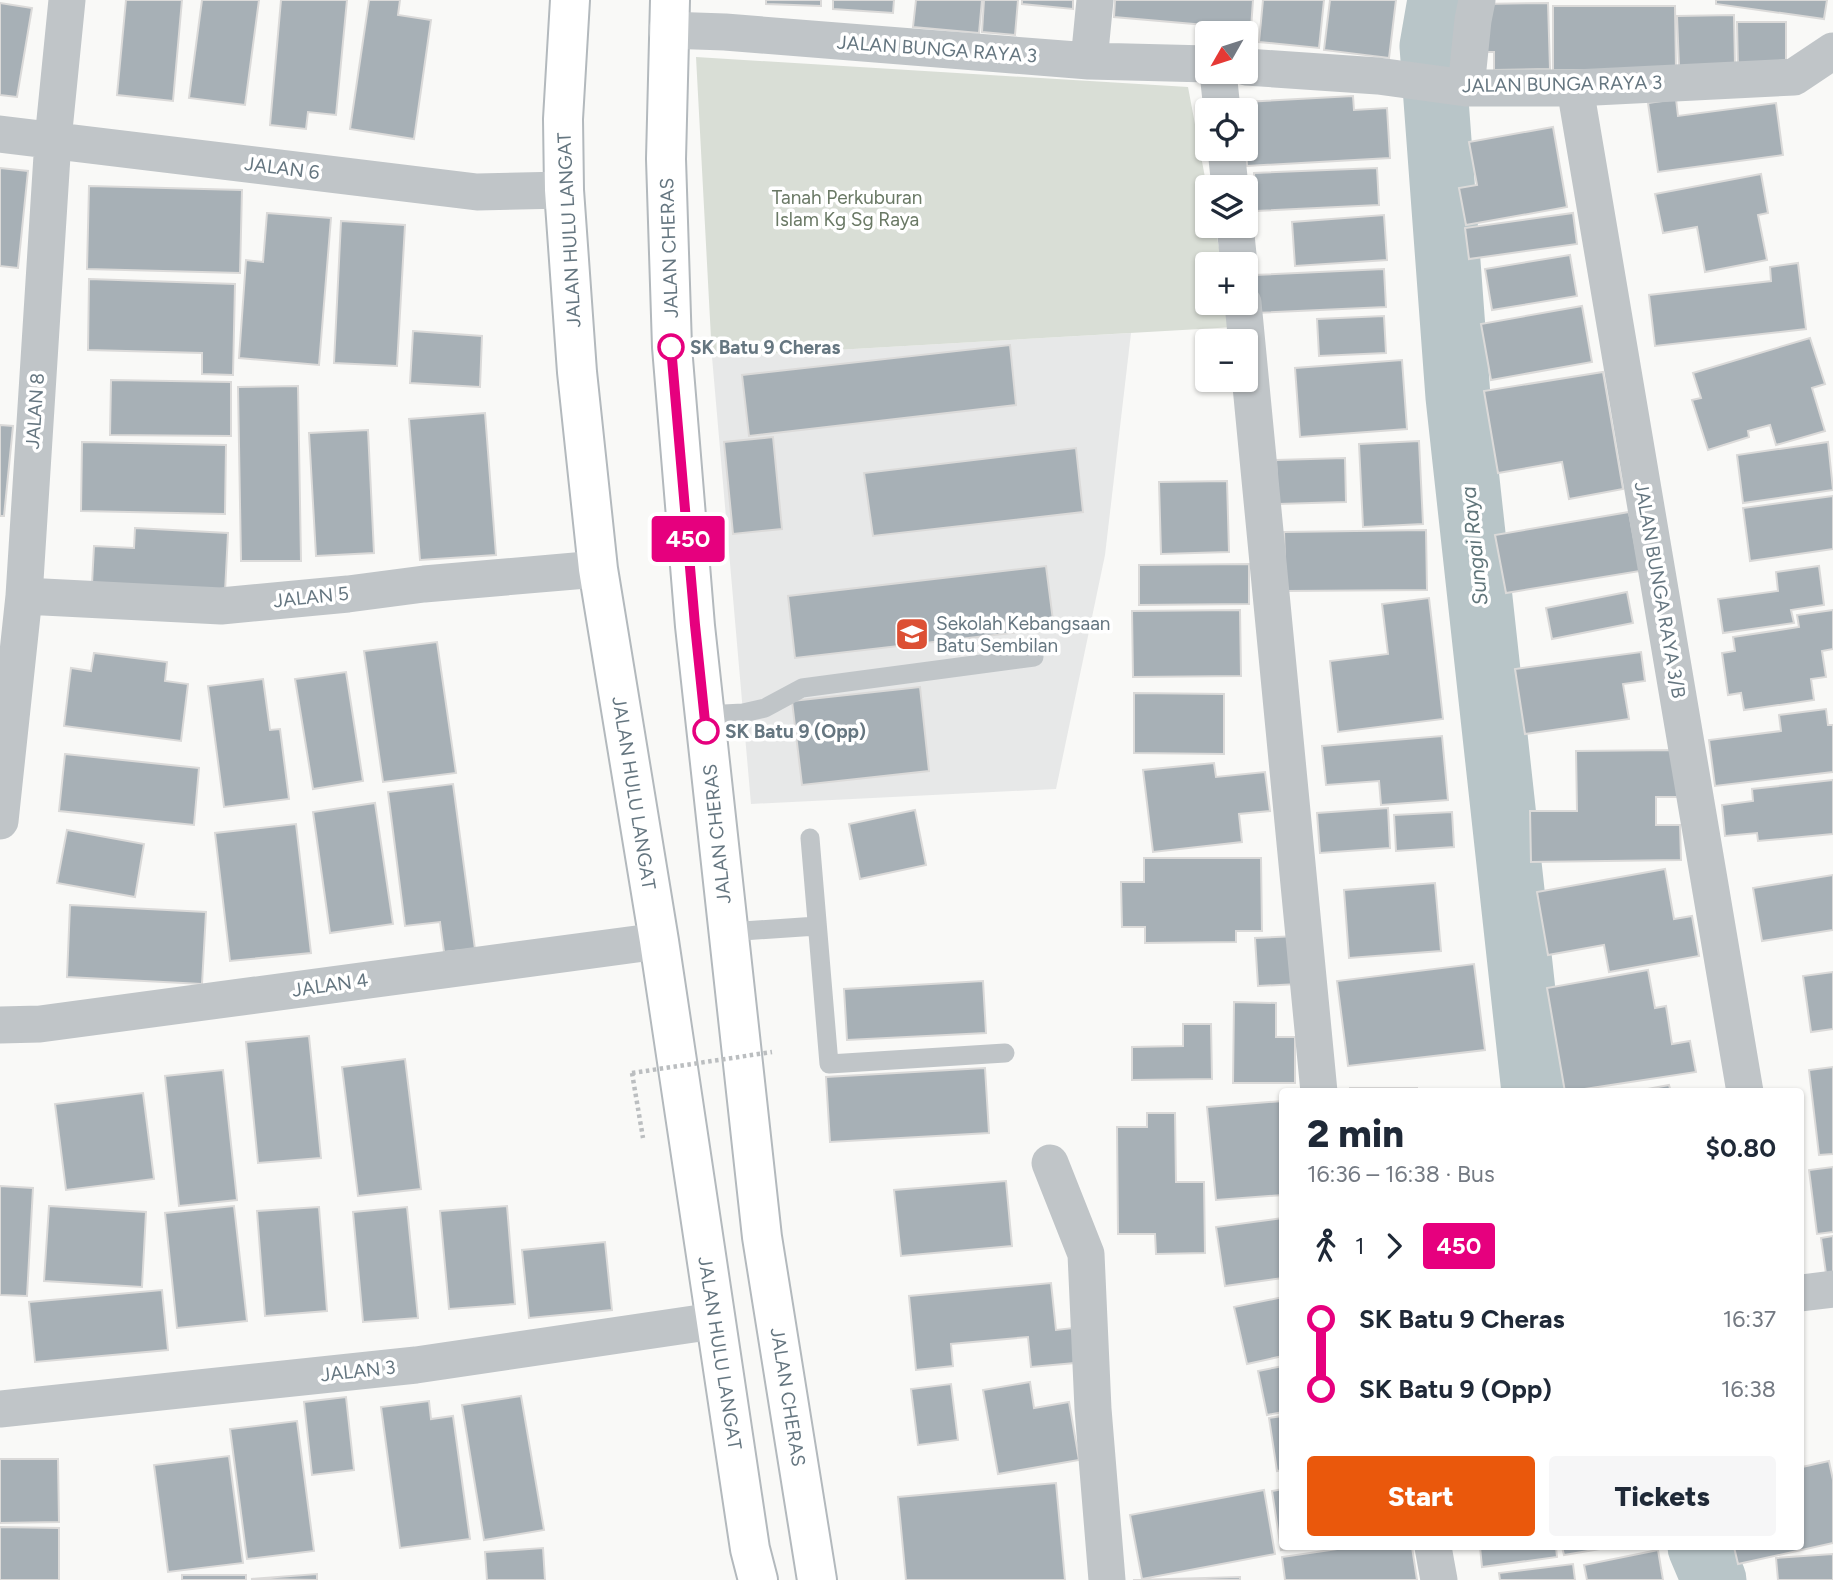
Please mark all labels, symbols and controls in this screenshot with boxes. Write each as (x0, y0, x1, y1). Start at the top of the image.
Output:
north arrow (1195, 21, 1258, 84)
map controls (1195, 21, 1258, 392)
street label: JALAN BUNGA RAYA 3 (836, 31, 1038, 67)
street label: JALAN BUNGA RAYA 3 (1462, 71, 1662, 97)
button: locate (1195, 98, 1258, 161)
street label: JALAN HULU LANGAT (552, 131, 586, 328)
street label: JALAN 6 (243, 152, 321, 184)
button: layers (1195, 175, 1258, 238)
street label: JALAN CHERAS (655, 177, 683, 319)
park label: Tanah Perkuburan Islam Kg Sg Raya (772, 186, 922, 231)
button: + (1195, 252, 1258, 315)
button: − (1195, 329, 1258, 392)
marker: SK Batu 9 Cheras (658, 334, 684, 360)
place label: SK Batu 9 Cheras (690, 336, 840, 359)
street label: JALAN 8 (21, 372, 49, 450)
street label: JALAN BUNGA RAYA 3/B (1630, 480, 1690, 700)
water label: Sungai Raya (1455, 485, 1493, 607)
line badge: 450 (648, 516, 728, 562)
text: 450 (666, 524, 710, 553)
street label: JALAN 5 (272, 582, 350, 612)
place label: Sekolah Kebangsaan Batu Sembilan (936, 612, 1110, 657)
school or university icon: Sekolah Kebangsaan Batu Sembilan (893, 615, 931, 653)
street label: JALAN HULU LANGAT (607, 695, 661, 892)
marker: SK Batu 9 (Opp) (693, 718, 719, 744)
place label: SK Batu 9 (Opp) (725, 720, 866, 743)
street label: JALAN CHERAS (698, 763, 736, 905)
street label: JALAN 4 (290, 968, 370, 1002)
text: 2 min (1307, 1111, 1404, 1157)
text: $0.80 (1706, 1132, 1776, 1164)
text: 16:36 – 16:38 · Bus (1307, 1160, 1495, 1188)
icon: walk (1307, 1227, 1345, 1265)
icon: forward (1375, 1227, 1413, 1265)
text: 450 (1437, 1231, 1481, 1260)
text: 1 (1355, 1232, 1365, 1260)
street label: JALAN HULU LANGAT (693, 1255, 747, 1452)
text: SK Batu 9 Cheras (1359, 1303, 1565, 1335)
text: 16:37 (1723, 1305, 1776, 1333)
street label: JALAN CHERAS (766, 1326, 810, 1468)
street label: JALAN 3 (319, 1356, 397, 1386)
text: SK Batu 9 (Opp) (1359, 1373, 1552, 1405)
text: 16:38 (1721, 1375, 1776, 1403)
button: Start (1307, 1456, 1535, 1536)
button: Tickets (1549, 1456, 1776, 1536)

